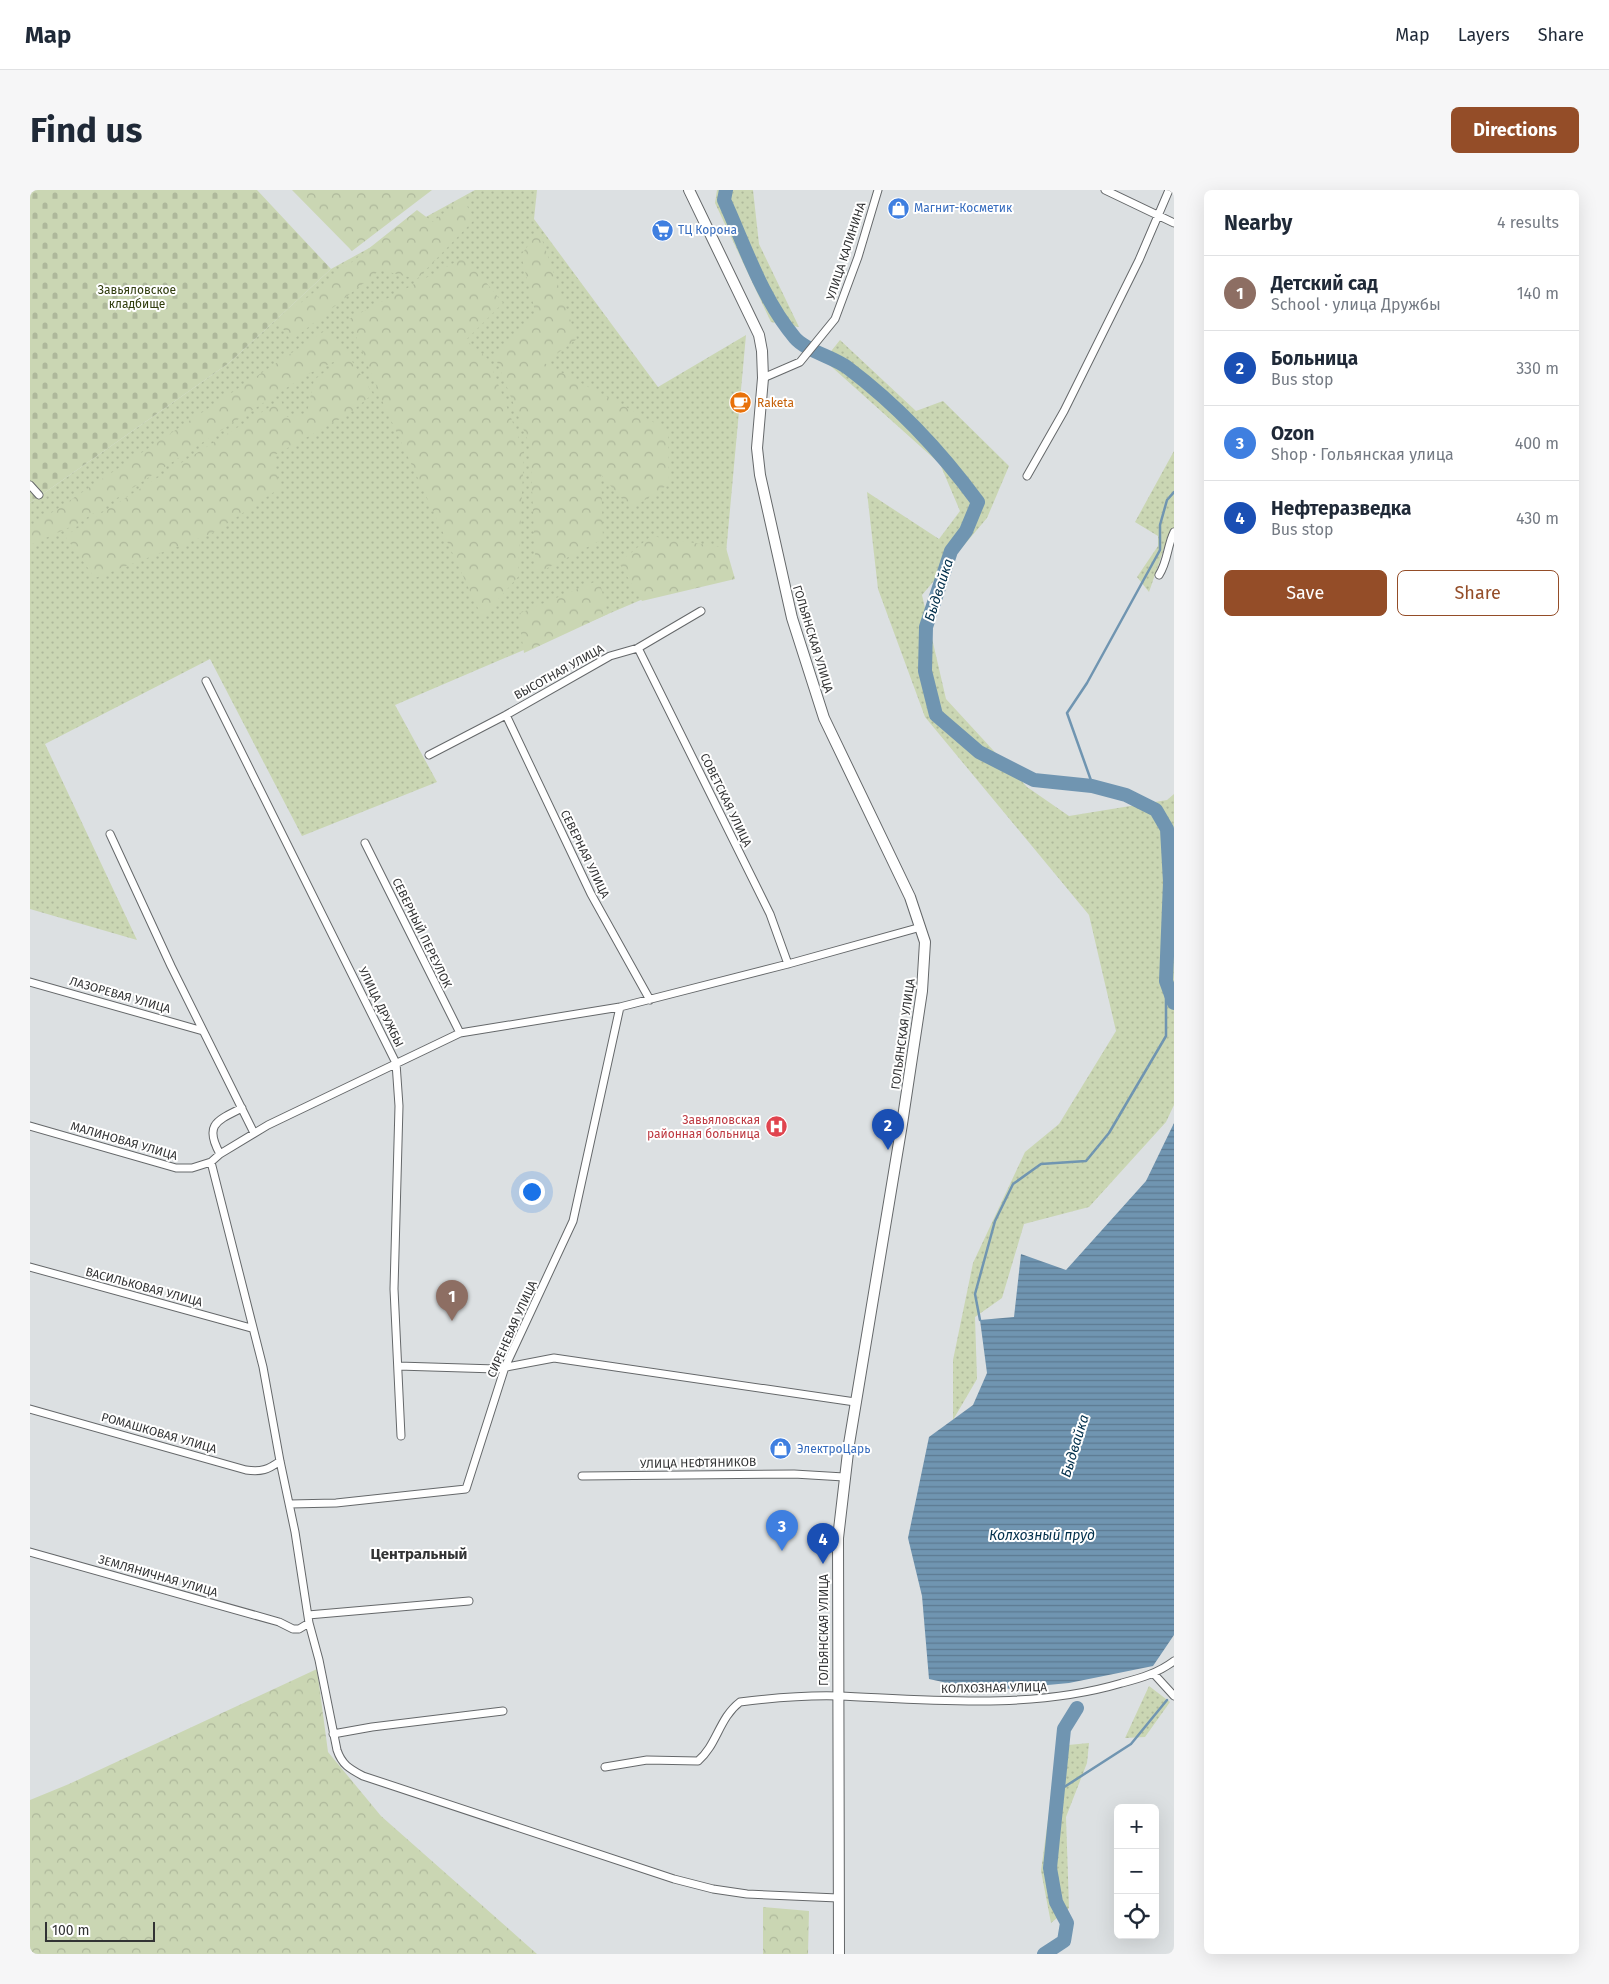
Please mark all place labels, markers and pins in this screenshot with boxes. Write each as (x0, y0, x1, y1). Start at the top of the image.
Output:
shop icon: Магнит-Косметик (886, 196, 910, 220)
place label: Магнит-Косметик (914, 201, 1013, 215)
supermarket icon: ТЦ Корона (650, 218, 674, 242)
place label: ТЦ Корона (678, 223, 737, 237)
cafe icon: Raketa (729, 391, 753, 415)
place label: Raketa (757, 396, 794, 410)
pin: 2 (872, 1109, 904, 1150)
place label: Завьяловская районная больница (647, 1113, 760, 1141)
hospital icon: Завьяловская районная больница (764, 1115, 788, 1139)
pin: 1 (436, 1280, 468, 1321)
shop icon: ЭлектроЦарь (769, 1437, 793, 1461)
place label: ЭлектроЦарь (797, 1442, 870, 1456)
pin: 3 (766, 1510, 798, 1551)
pin: 4 (807, 1523, 839, 1564)

